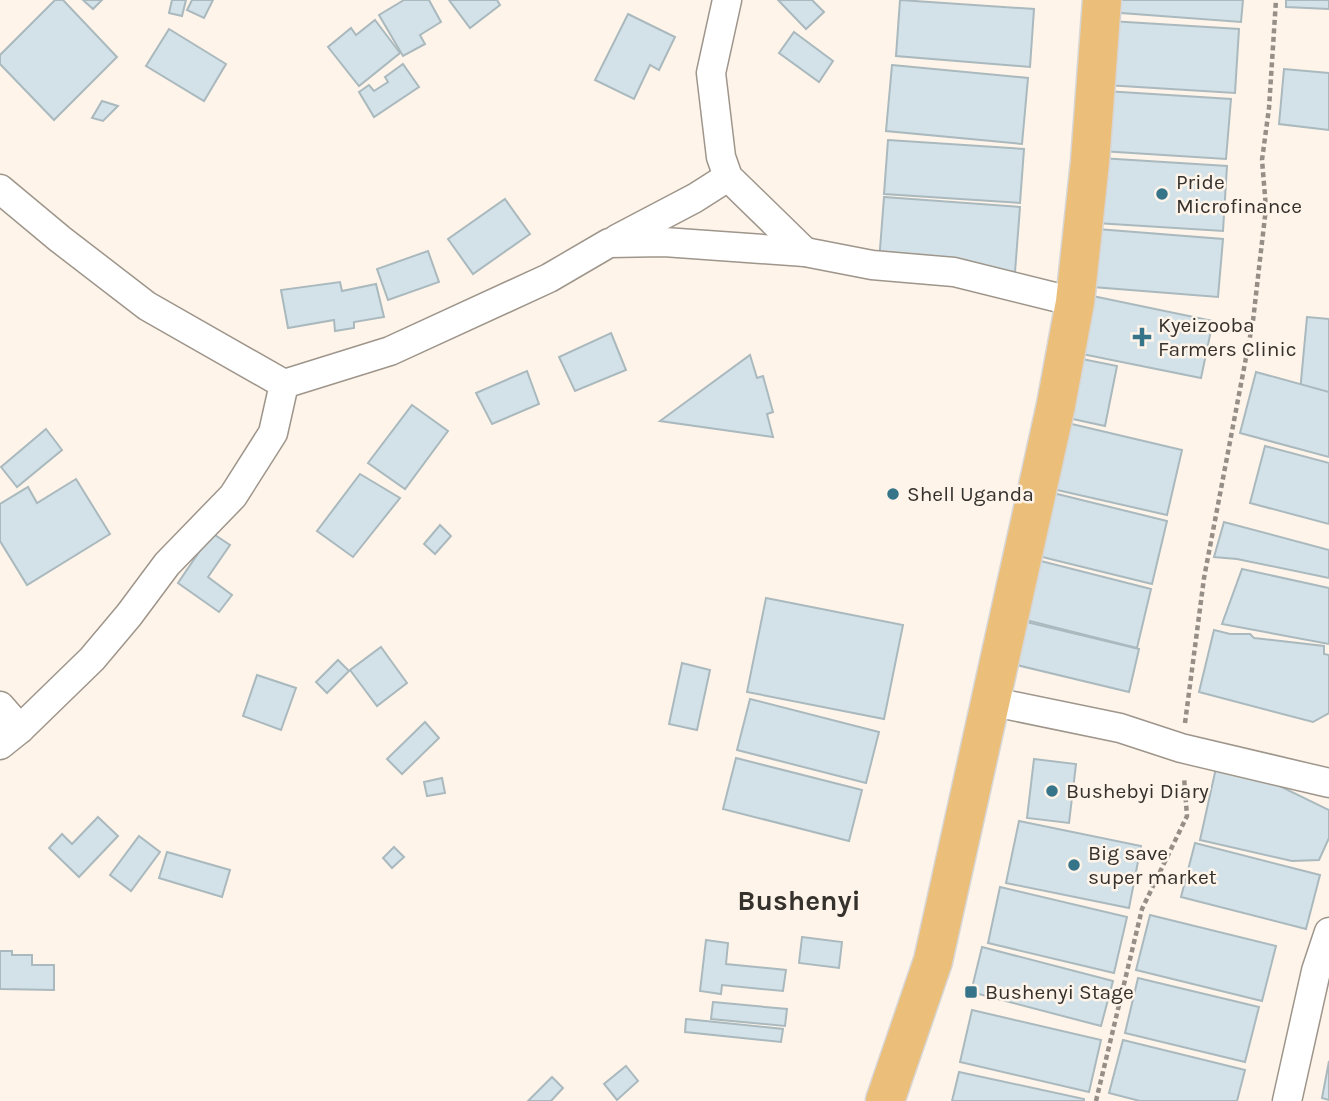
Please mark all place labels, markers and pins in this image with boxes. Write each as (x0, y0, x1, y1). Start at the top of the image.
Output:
place label: Pride Microfinance (1176, 170, 1302, 218)
marker: Pride Microfinance (1154, 186, 1170, 202)
place label: Kyeizooba Farmers Clinic (1158, 313, 1296, 361)
marker: Kyeizooba Farmers Clinic (1132, 327, 1152, 347)
place label: Shell Uganda (907, 482, 1034, 506)
marker: Shell Uganda (885, 486, 901, 502)
place label: Bushebyi Diary (1066, 779, 1209, 803)
marker: Bushebyi Diary (1044, 783, 1060, 799)
place label: Big save super market (1088, 841, 1217, 889)
marker: Big save super market (1066, 857, 1082, 873)
place label: Bushenyi Stage (985, 980, 1134, 1004)
marker: Bushenyi Stage (963, 984, 979, 1000)

